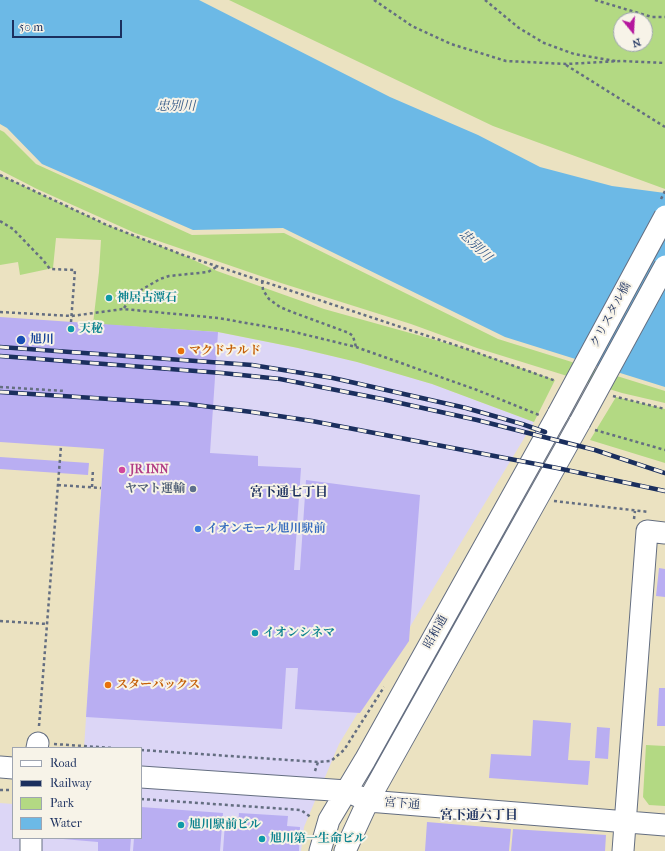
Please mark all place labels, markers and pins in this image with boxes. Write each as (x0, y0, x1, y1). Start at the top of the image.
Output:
place label: 神居古潭石 (117, 291, 177, 305)
marker: 神居古潭石 (104, 293, 114, 303)
place label: 天秘 (79, 322, 103, 336)
marker: 天秘 (66, 324, 76, 334)
place label: 旭川 (30, 333, 54, 347)
marker: 旭川 (15, 334, 27, 346)
place label: マクドナルド (189, 344, 261, 358)
marker: マクドナルド (176, 346, 186, 356)
place label: JR INN (130, 463, 169, 477)
marker: JR INN (117, 465, 127, 475)
place label: ヤマト運輸 (125, 482, 185, 496)
marker: ヤマト運輸 (188, 484, 198, 494)
place label: イオンモール旭川駅前 (206, 522, 326, 536)
marker: イオンモール旭川駅前 (193, 524, 203, 534)
place label: イオンシネマ (263, 626, 335, 640)
marker: イオンシネマ (250, 628, 260, 638)
place label: スターバックス (116, 678, 200, 692)
marker: スターバックス (103, 680, 113, 690)
place label: 旭川駅前ビル (189, 818, 261, 832)
marker: 旭川駅前ビル (176, 820, 186, 830)
place label: 旭川第一生命ビル (270, 832, 366, 846)
marker: 旭川第一生命ビル (257, 834, 267, 844)

